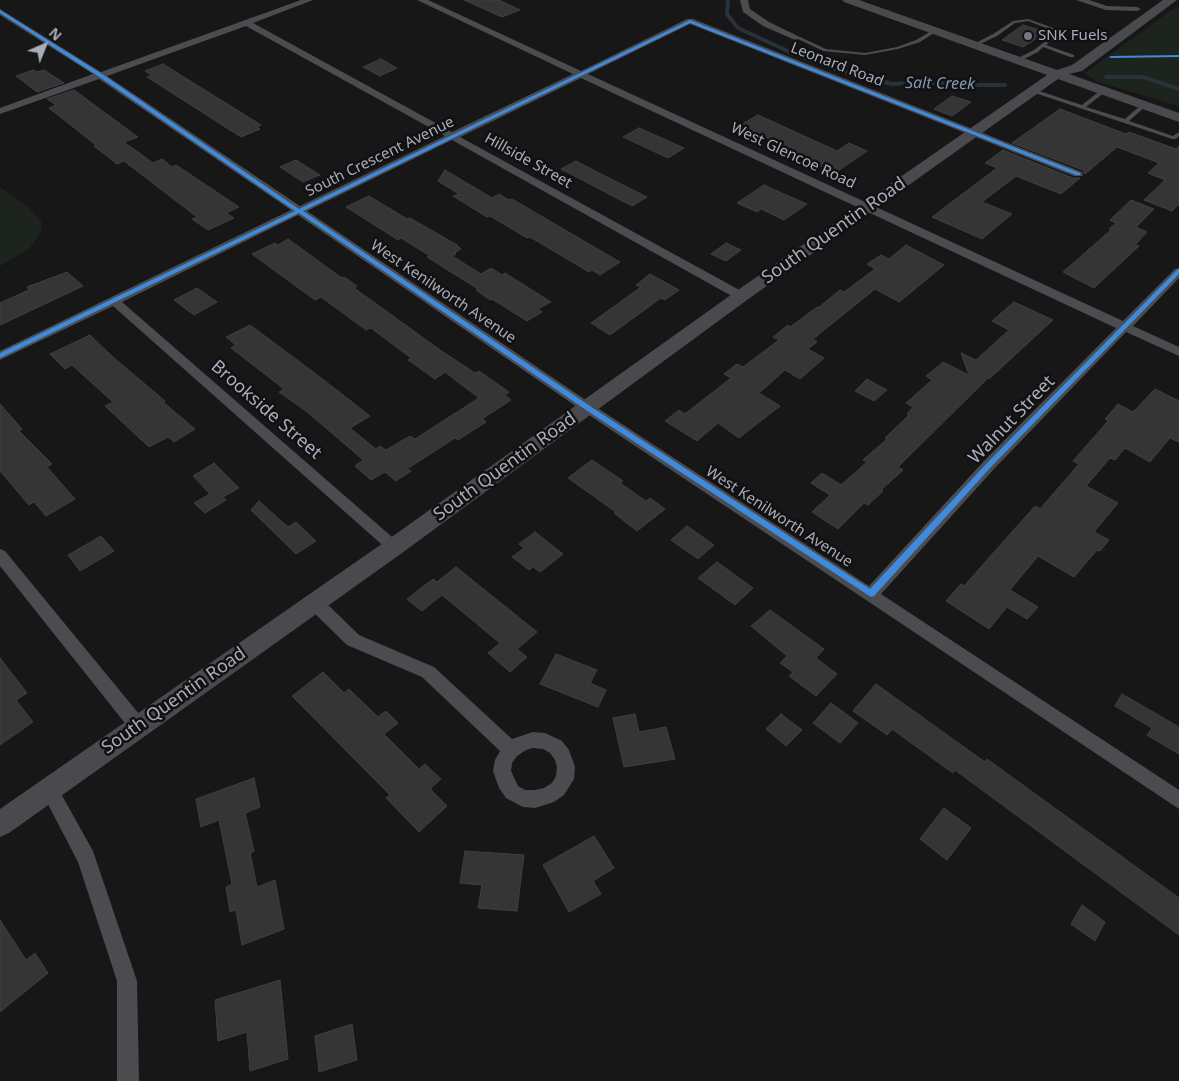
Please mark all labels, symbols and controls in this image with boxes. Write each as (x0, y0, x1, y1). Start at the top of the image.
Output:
north arrow (20, 20, 70, 70)
text: N (45, 23, 66, 45)
place label: SNK Fuels (1038, 27, 1107, 45)
marker: SNK Fuels (1022, 30, 1034, 42)
street label: Leonard Road (788, 39, 886, 91)
water label: Salt Creek (905, 74, 975, 94)
street label: South Crescent Avenue (303, 113, 457, 201)
street label: West Glencoe Road (728, 119, 858, 193)
street label: Hillside Street (481, 130, 575, 192)
street label: South Quentin Road (758, 173, 910, 289)
street label: West Kenilworth Avenue (367, 237, 519, 347)
street label: Brookside Street (206, 356, 326, 464)
street label: Walnut Street (964, 371, 1060, 469)
street label: South Quentin Road (430, 408, 580, 526)
street label: West Kenilworth Avenue (702, 463, 856, 571)
street label: South Quentin Road (98, 643, 250, 759)

